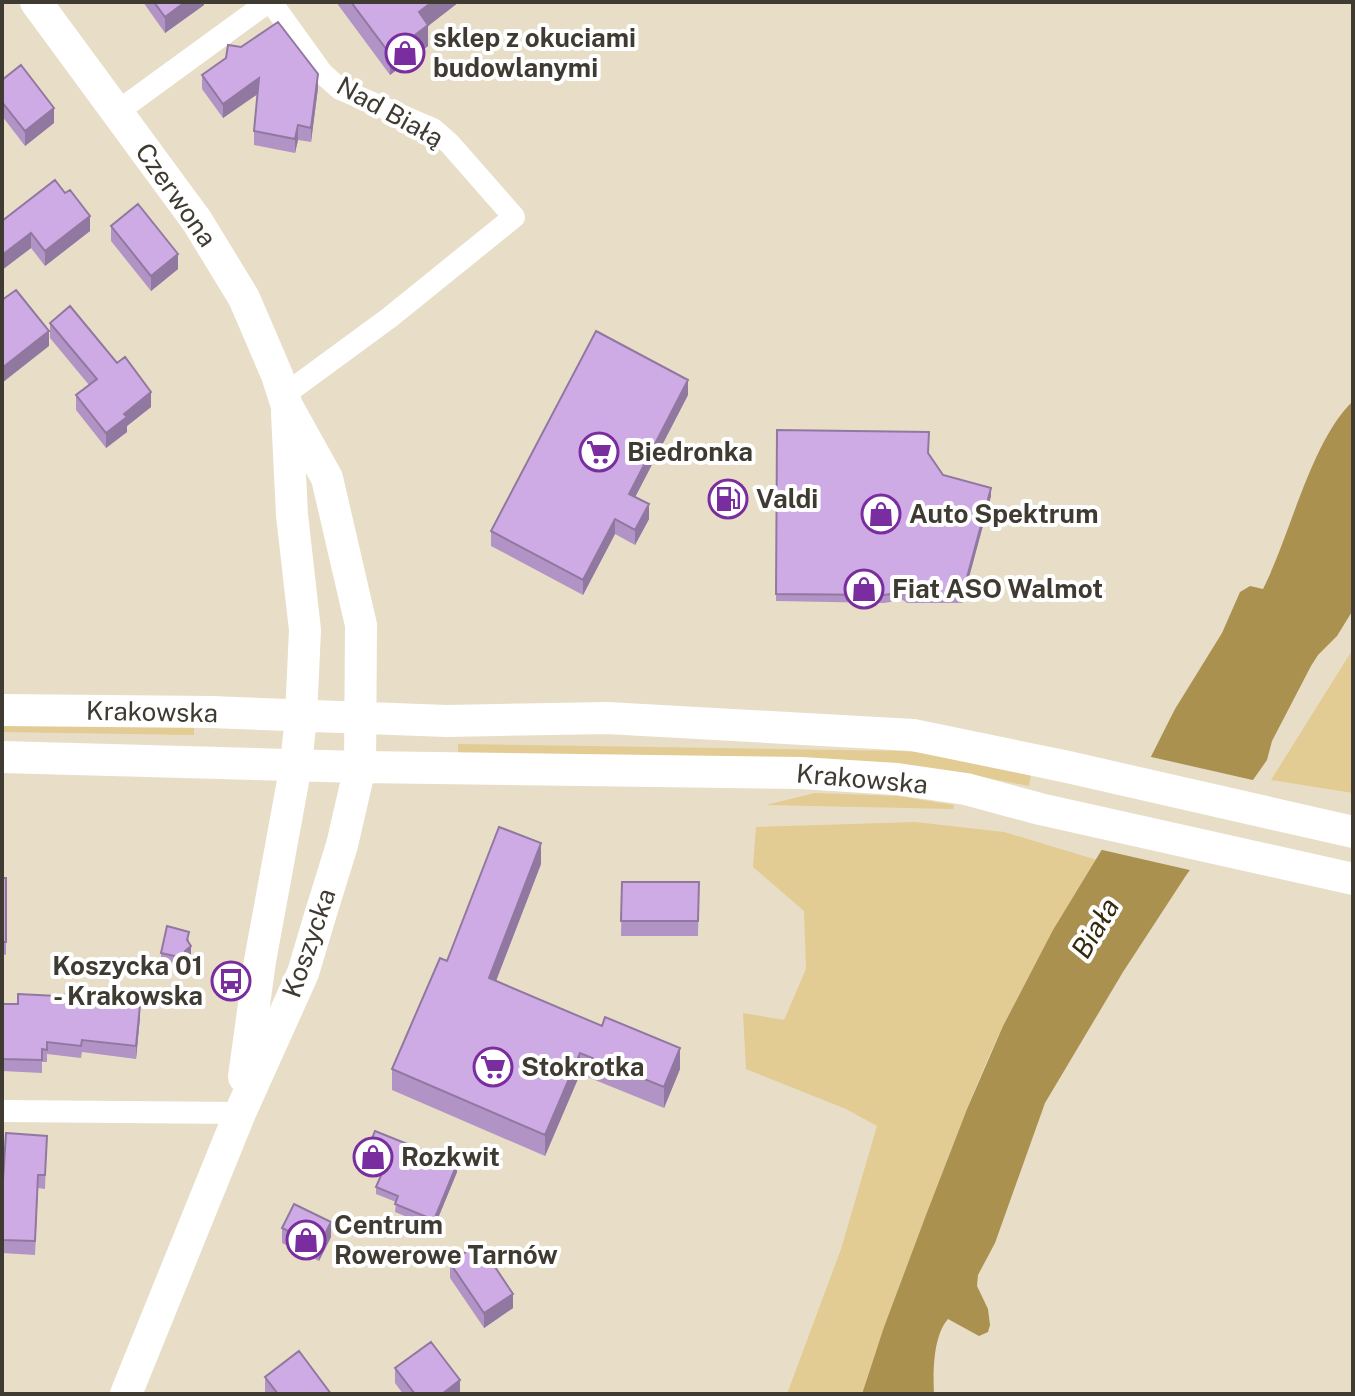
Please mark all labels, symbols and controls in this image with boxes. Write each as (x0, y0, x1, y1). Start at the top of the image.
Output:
place label: sklep z okuciami budowlanymi (433, 22, 636, 83)
shop icon: sklep z okuciami budowlanymi (384, 32, 426, 74)
street label: Nad Białą (332, 70, 449, 154)
street label: Czerwona (129, 137, 223, 253)
supermarket icon: Biedronka (578, 431, 620, 473)
place label: Biedronka (627, 436, 753, 467)
fuel station icon: Valdi (707, 478, 749, 520)
place label: Valdi (756, 483, 818, 514)
shop icon: Auto Spektrum (860, 493, 902, 535)
place label: Auto Spektrum (909, 498, 1098, 529)
shop icon: Fiat ASO Walmot (843, 568, 885, 610)
place label: Fiat ASO Walmot (892, 573, 1103, 604)
street label: Krakowska (86, 695, 218, 728)
street label: Krakowska (795, 757, 929, 800)
street label: Koszycka (275, 884, 342, 1001)
water label: Biała (1064, 892, 1125, 964)
place label: Koszycka 01 - Krakowska (52, 950, 203, 1011)
bus stop icon: Koszycka 01 - Krakowska (210, 960, 252, 1002)
supermarket icon: Stokrotka (472, 1046, 514, 1088)
place label: Stokrotka (521, 1051, 644, 1082)
shop icon: Rozkwit (352, 1136, 394, 1178)
place label: Rozkwit (401, 1141, 500, 1172)
place label: Centrum Rowerowe Tarnów (334, 1209, 558, 1270)
shop icon: Centrum Rowerowe Tarnów (285, 1219, 327, 1261)

